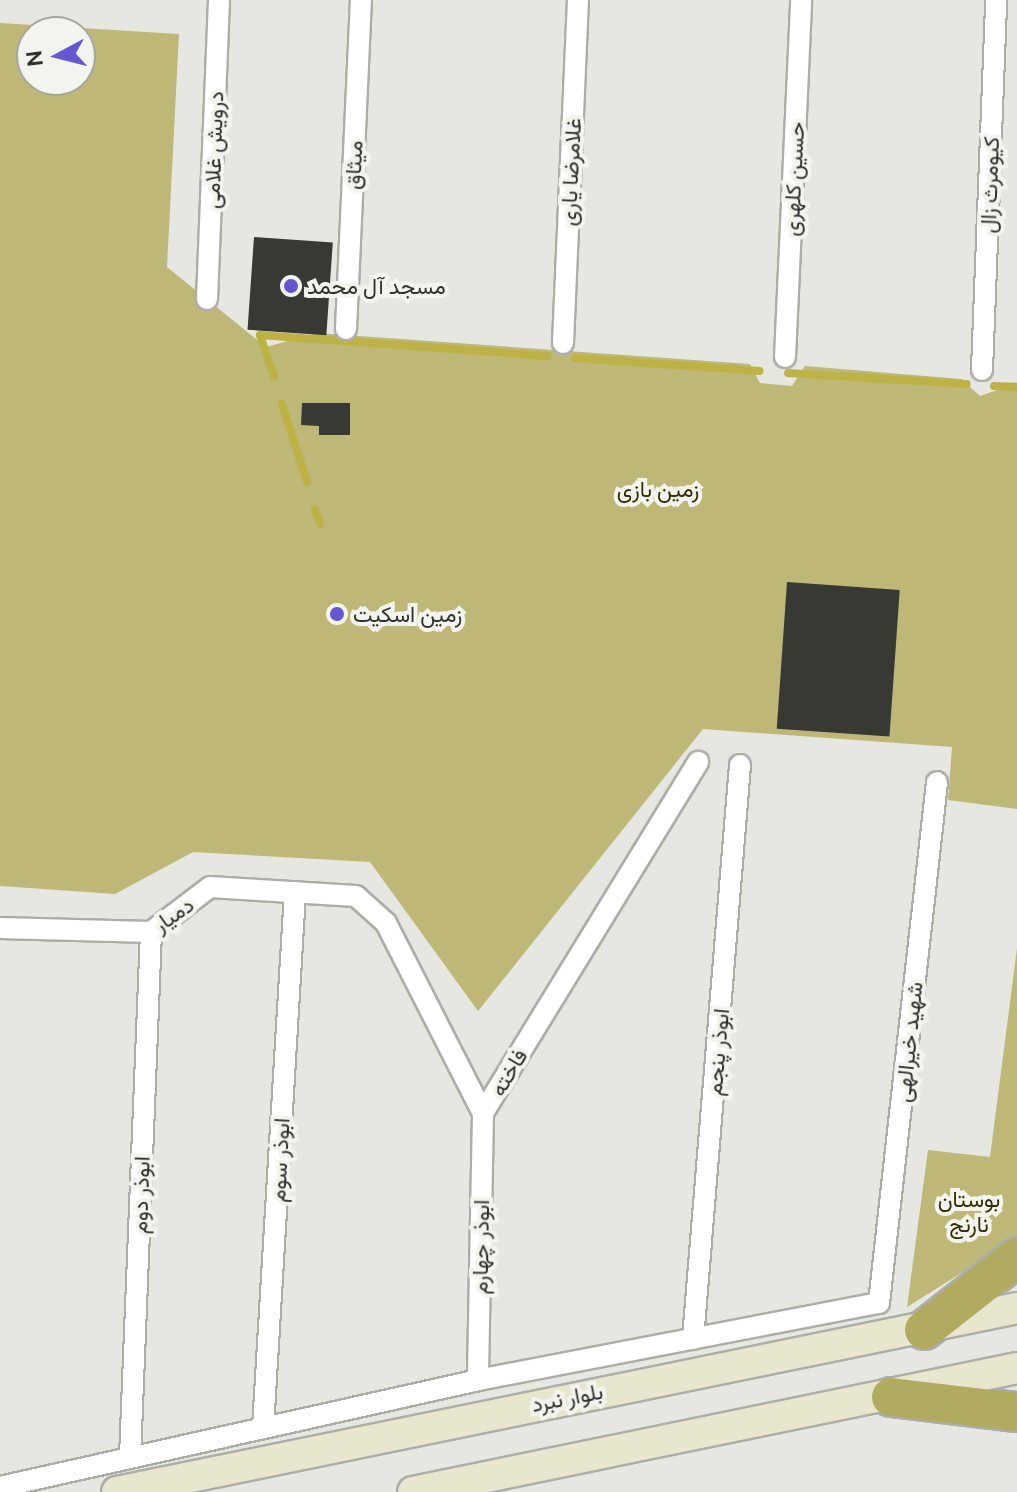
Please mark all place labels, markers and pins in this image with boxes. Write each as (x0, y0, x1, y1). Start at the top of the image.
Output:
place label: مسجد آل محمد (307, 273, 446, 299)
marker: مسجد آل محمد (282, 277, 300, 295)
place label: زمین اسکیت (353, 601, 462, 627)
marker: زمین اسکیت (328, 605, 346, 623)

